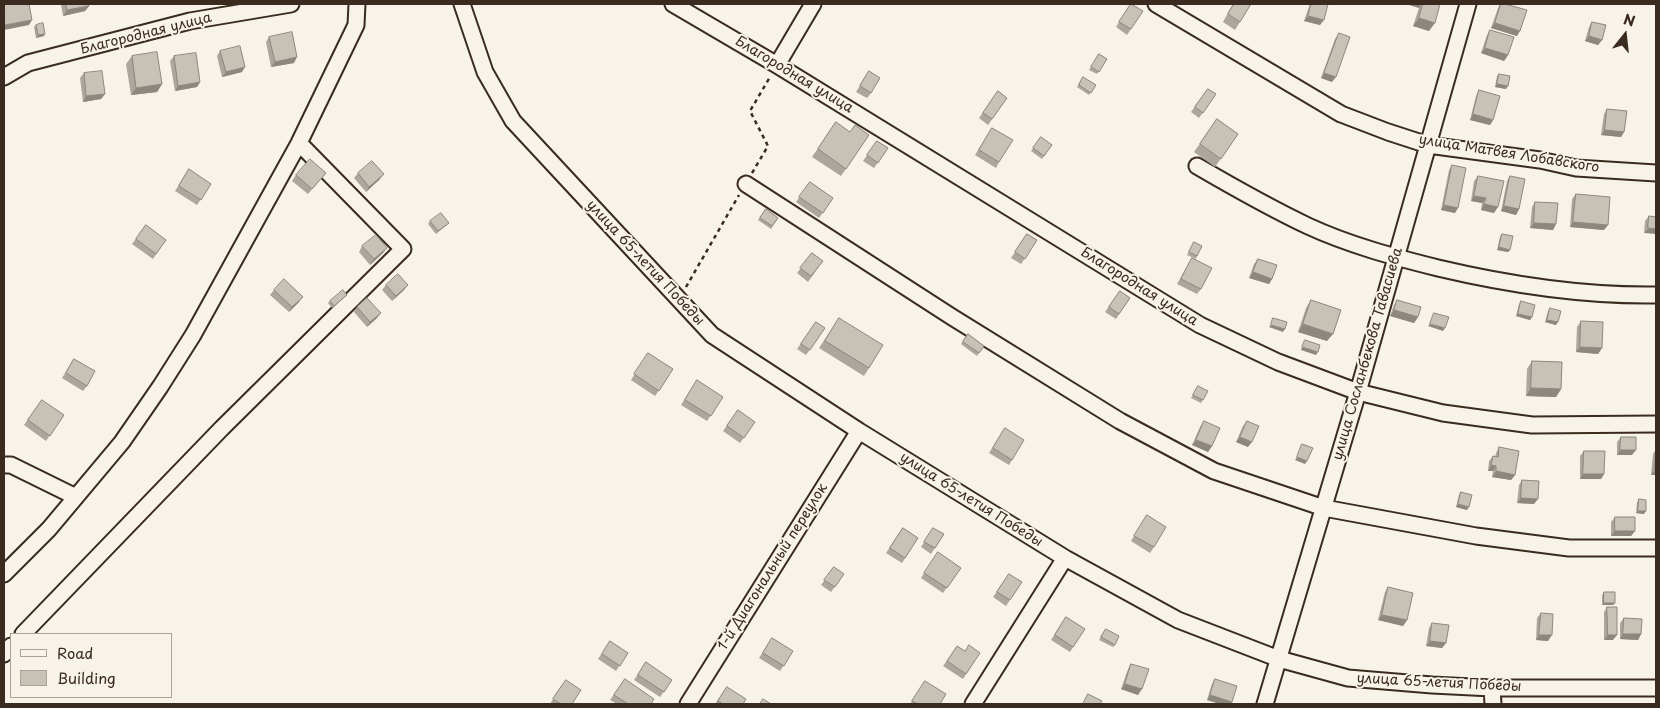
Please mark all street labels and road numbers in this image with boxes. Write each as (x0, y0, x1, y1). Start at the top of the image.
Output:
street label: Благородная улица (79, 10, 213, 58)
street label: Благородная улица (732, 33, 856, 117)
street label: улица Матвея Лобавского (1418, 131, 1600, 177)
street label: улица 65-летия Победы (583, 197, 707, 329)
street label: Благородная улица (1077, 244, 1201, 330)
street label: улица Сосланбекова Тавасиева (1330, 246, 1406, 462)
street label: улица 65-летия Победы (897, 449, 1045, 551)
street label: 1-й Диагональный переулок (715, 480, 831, 654)
street label: улица 65-летия Победы (1356, 670, 1522, 696)

